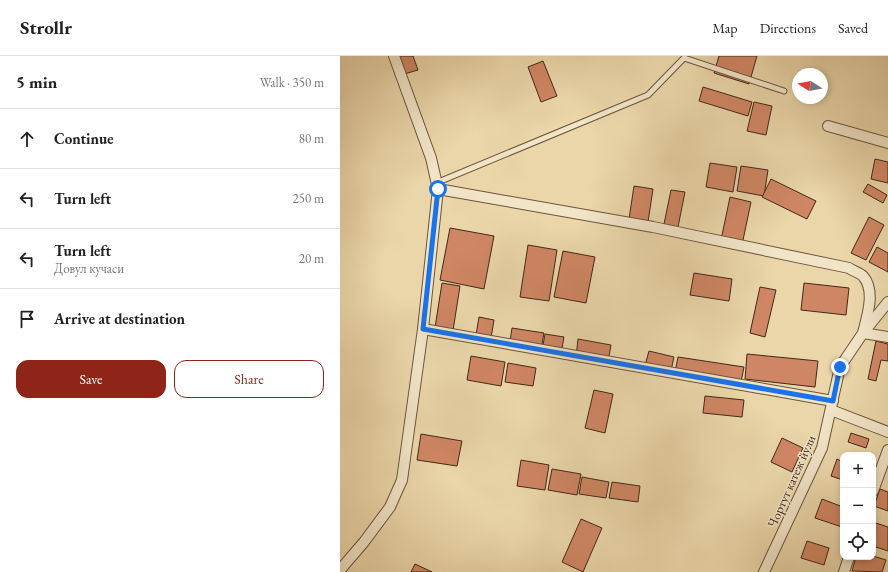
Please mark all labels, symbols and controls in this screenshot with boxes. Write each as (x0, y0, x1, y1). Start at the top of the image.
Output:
text: Strollr (20, 15, 72, 40)
text: Map (712, 19, 738, 37)
text: Directions (760, 19, 816, 37)
text: Saved (838, 19, 868, 37)
north arrow (792, 68, 828, 104)
text: 5 min (16, 71, 57, 93)
text: Walk · 350 m (260, 74, 324, 91)
icon: ahead (16, 128, 38, 150)
text: Continue (54, 129, 114, 148)
text: 80 m (299, 130, 324, 147)
route start (429, 180, 447, 198)
icon: left (16, 188, 38, 210)
text: Turn left (54, 189, 111, 208)
text: 250 m (293, 190, 324, 207)
text: Turn left (54, 241, 111, 260)
icon: left (16, 248, 38, 270)
text: 20 m (299, 250, 324, 267)
text: Довул кучаси (54, 260, 124, 277)
icon: arrive (16, 308, 38, 330)
text: Arrive at destination (54, 309, 185, 328)
route end (831, 358, 849, 376)
button: Save (16, 360, 166, 398)
button: Share (174, 360, 324, 398)
street label: Чортут катеж йули (763, 432, 819, 530)
map controls (840, 452, 876, 560)
button: + (840, 452, 876, 488)
button: − (840, 488, 876, 524)
button: locate (840, 524, 876, 560)

